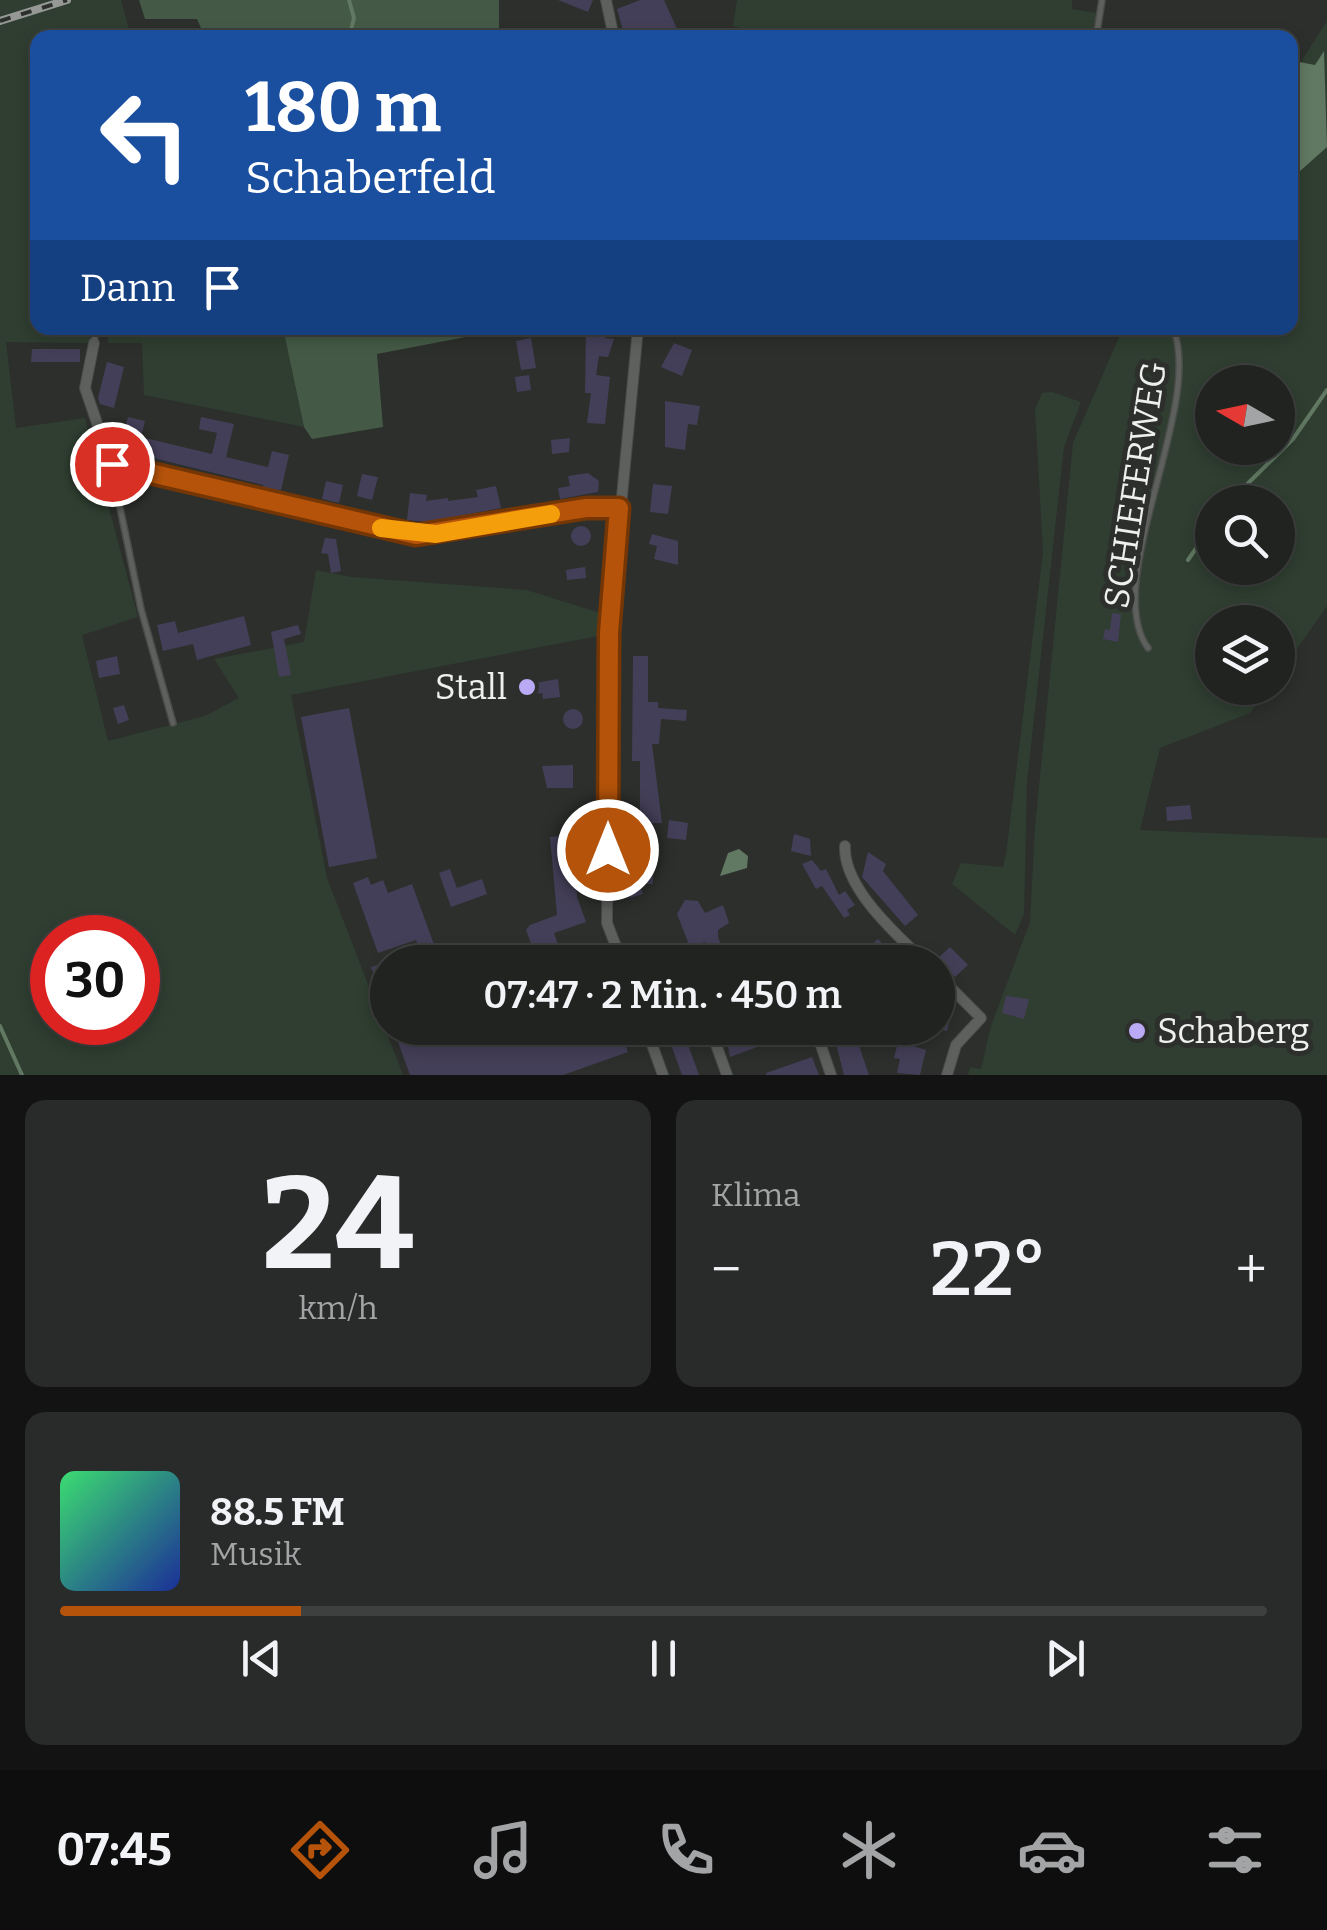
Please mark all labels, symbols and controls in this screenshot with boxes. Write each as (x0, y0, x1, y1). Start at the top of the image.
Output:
text: 180 m (245, 66, 441, 150)
icon: left (80, 70, 210, 200)
text: Schaberfeld (245, 151, 496, 205)
icon: arrive (195, 260, 250, 315)
text: Dann (80, 265, 175, 311)
street label: SCHIEFERWEG (1095, 359, 1175, 611)
north arrow (1195, 365, 1295, 465)
map controls (1195, 365, 1295, 705)
pin (70, 422, 155, 507)
icon: arrive (85, 437, 140, 492)
button: search (1195, 485, 1295, 585)
button: layers (1195, 605, 1295, 705)
place label: Stall (435, 666, 507, 708)
marker: Stall (516, 676, 538, 698)
position arrow (556, 798, 660, 902)
speed limit sign: 30 (30, 915, 160, 1045)
text: 07:47 · 2 Min. · 450 m (483, 972, 842, 1018)
place label: Schaberg (1157, 1010, 1310, 1052)
marker: Schaberg (1126, 1020, 1148, 1042)
text: 24 (262, 1146, 414, 1302)
text: Klima (711, 1176, 800, 1214)
text: 22° (930, 1225, 1047, 1315)
text: − (711, 1237, 741, 1303)
text: + (1236, 1237, 1267, 1303)
text: km/h (298, 1289, 378, 1327)
text: 88.5 FM (210, 1489, 345, 1535)
text: Musik (210, 1535, 301, 1573)
icon: previous (234, 1631, 289, 1686)
icon: pause (636, 1631, 691, 1686)
icon: next (1038, 1631, 1093, 1686)
icon: directions (285, 1815, 355, 1885)
icon: music (468, 1815, 538, 1885)
icon: phone (651, 1815, 721, 1885)
icon: climate (834, 1815, 904, 1885)
icon: car (1017, 1815, 1087, 1885)
icon: filters (1200, 1815, 1270, 1885)
text: 07:45 (57, 1823, 172, 1877)

